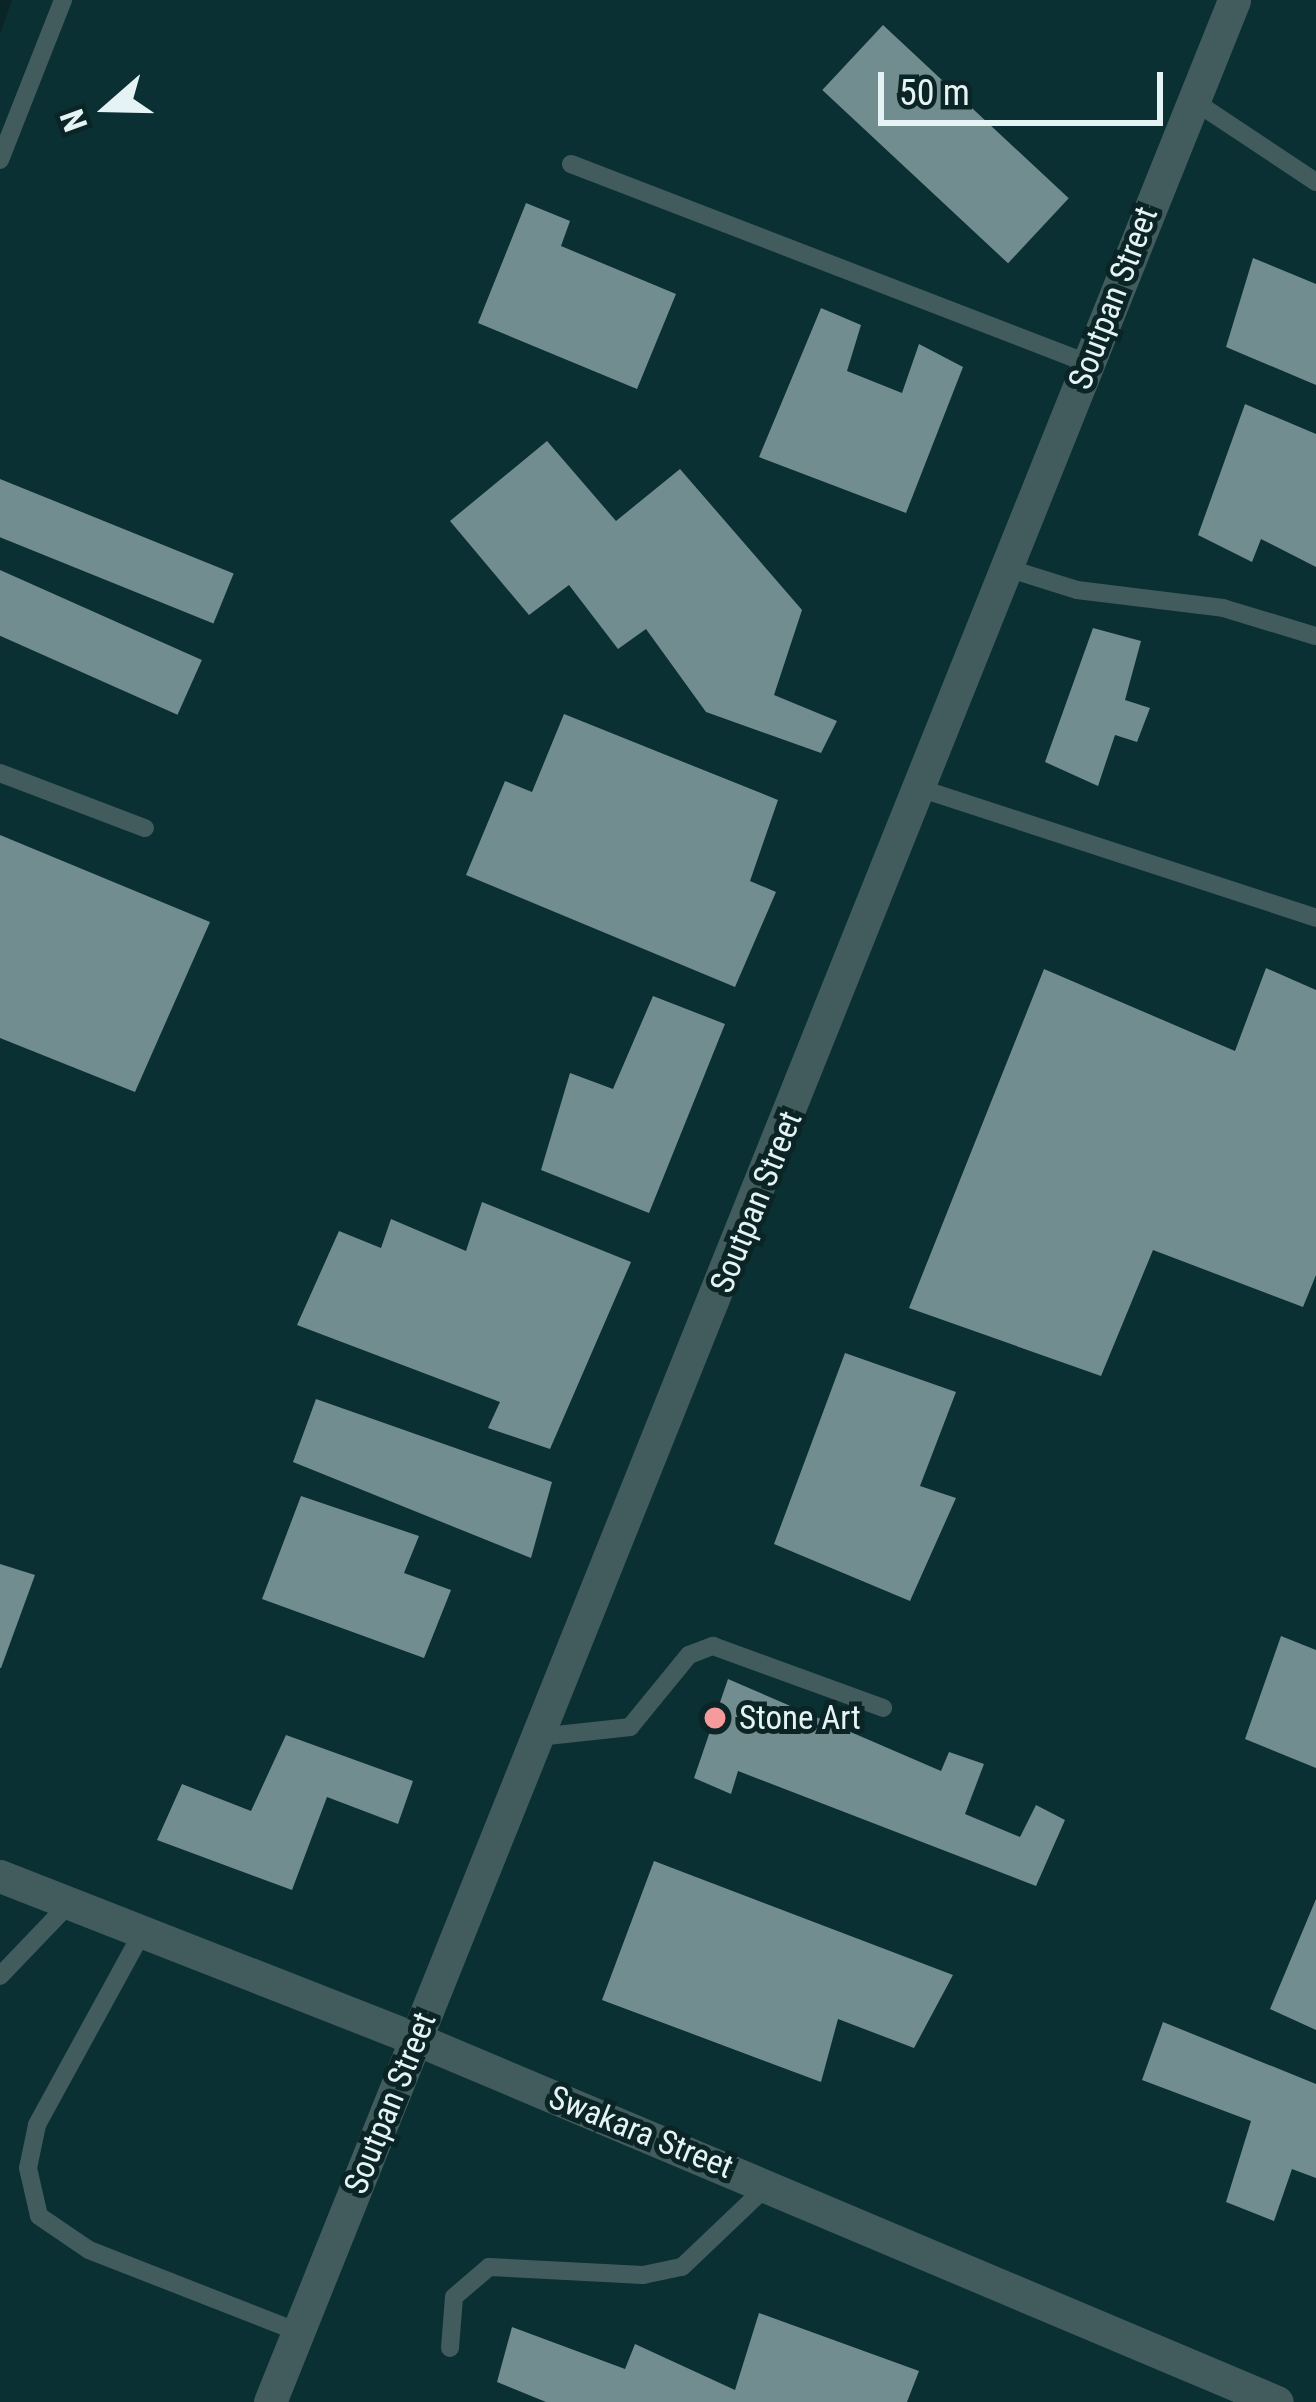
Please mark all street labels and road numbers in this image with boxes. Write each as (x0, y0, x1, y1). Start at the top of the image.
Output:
street label: Soutpan Street (1060, 201, 1166, 395)
street label: Soutpan Street (702, 1105, 810, 1299)
street label: Soutpan Street (336, 2006, 444, 2200)
street label: Swakara Street (543, 2077, 739, 2187)

